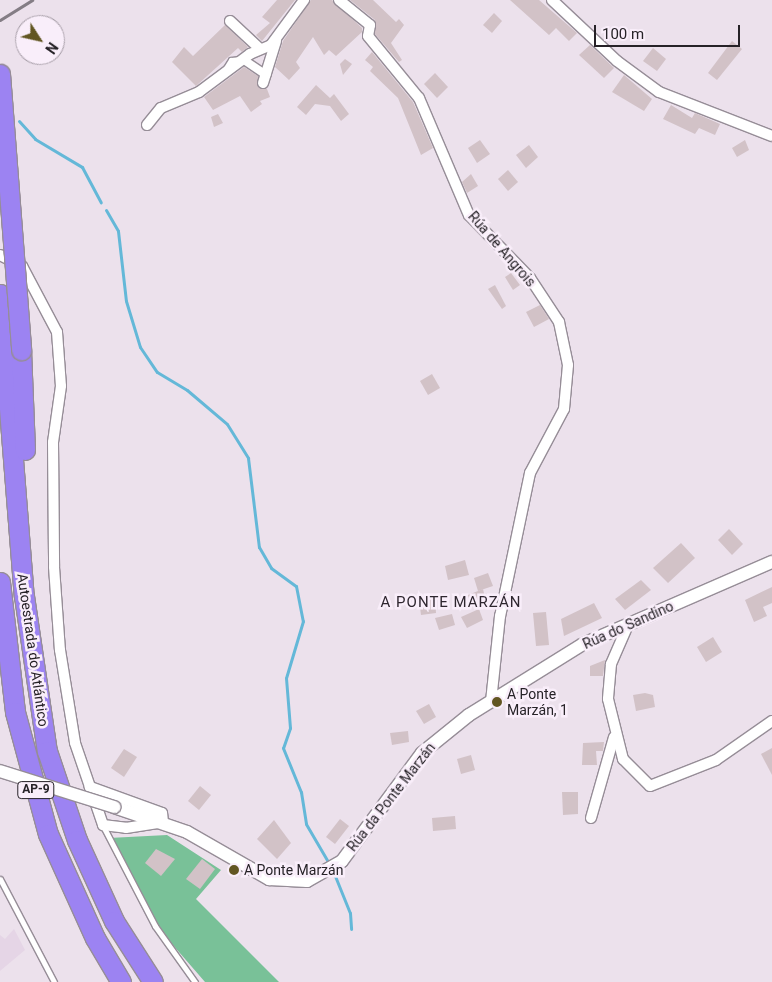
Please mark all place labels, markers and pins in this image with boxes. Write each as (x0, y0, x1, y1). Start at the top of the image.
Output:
place label: A Ponte Marzán, 1 (507, 686, 568, 719)
marker: A Ponte Marzán, 1 (491, 696, 503, 708)
place label: A Ponte Marzán (244, 862, 343, 878)
marker: A Ponte Marzán (228, 864, 240, 876)

